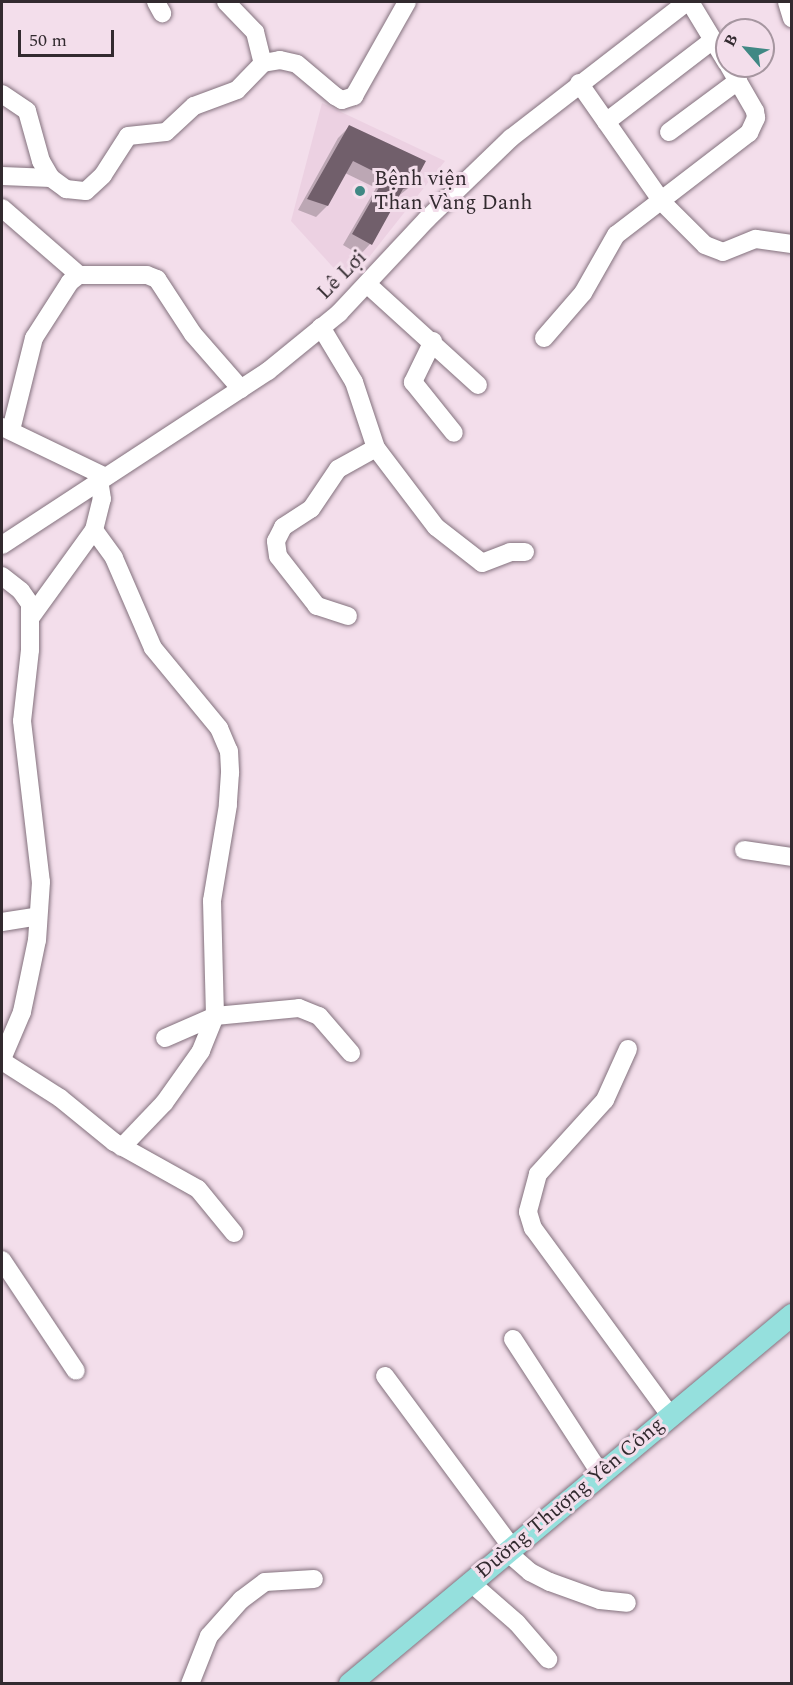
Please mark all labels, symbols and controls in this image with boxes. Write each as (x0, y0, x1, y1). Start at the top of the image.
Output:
scale bar (21, 18, 117, 56)
north arrow (715, 18, 775, 78)
text: 50 m (29, 27, 67, 54)
text: B (718, 30, 744, 51)
place label: Bệnh viện Than Vàng Danh (374, 166, 533, 216)
marker: Bệnh viện Than Vàng Danh (351, 182, 369, 200)
street label: Lê Lợi (312, 245, 372, 305)
street label: Đường Thượng Yên Công (471, 1412, 669, 1584)

